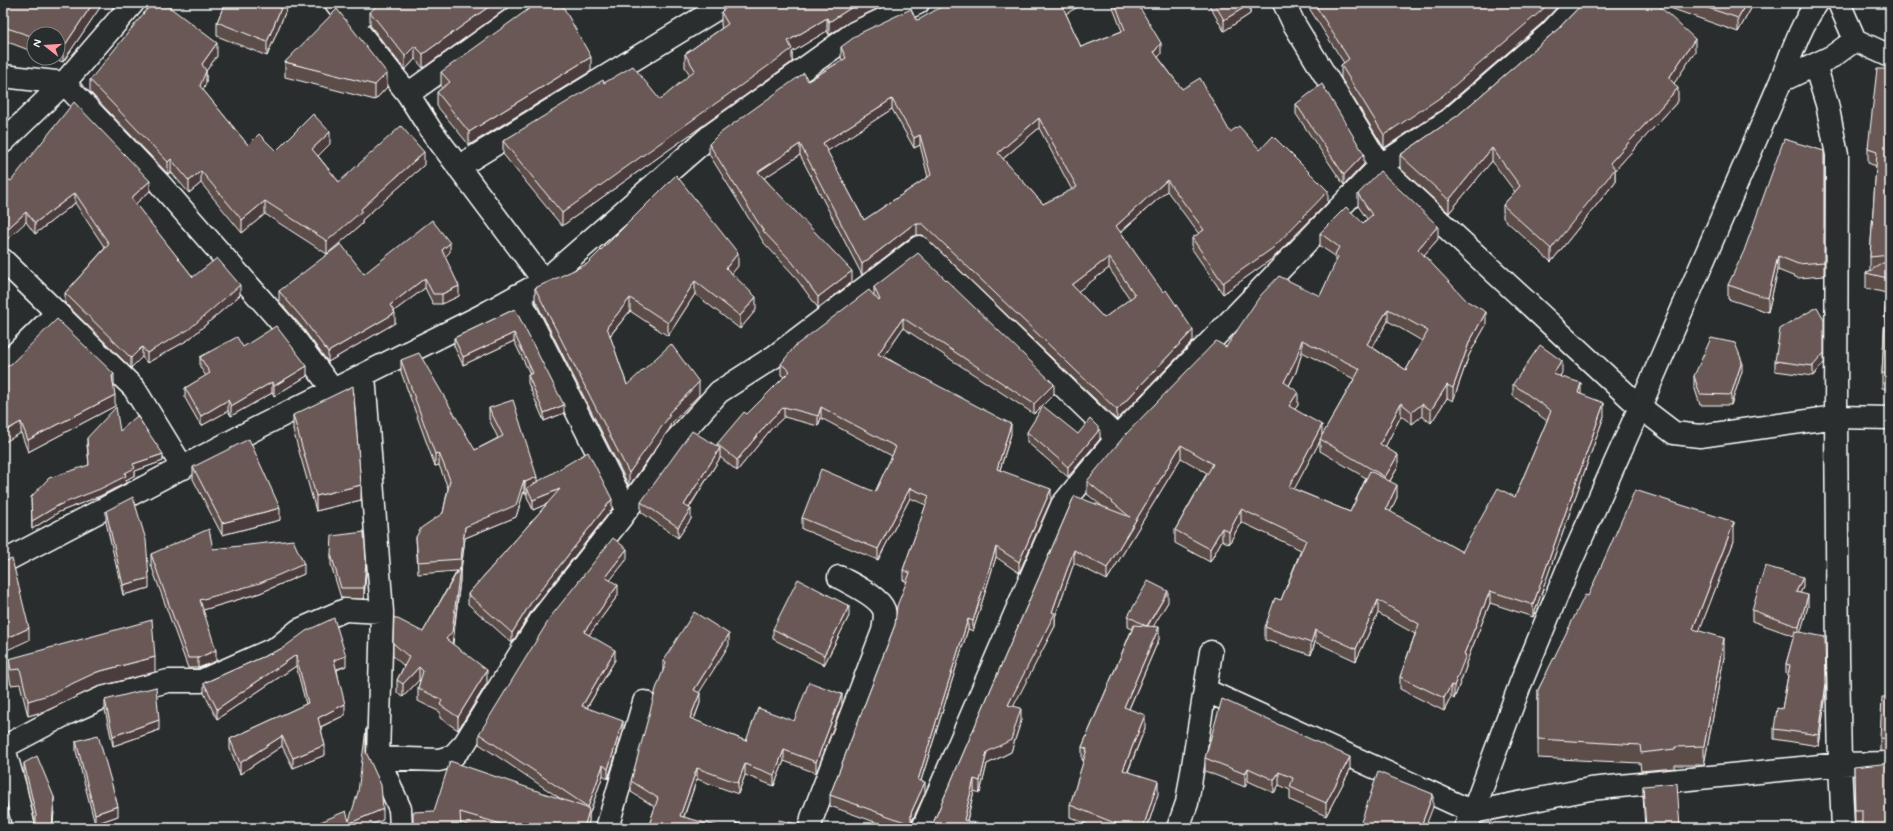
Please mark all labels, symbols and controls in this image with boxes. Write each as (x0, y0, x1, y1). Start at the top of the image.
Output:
north arrow (26, 26, 66, 66)
text: N (30, 38, 45, 49)

